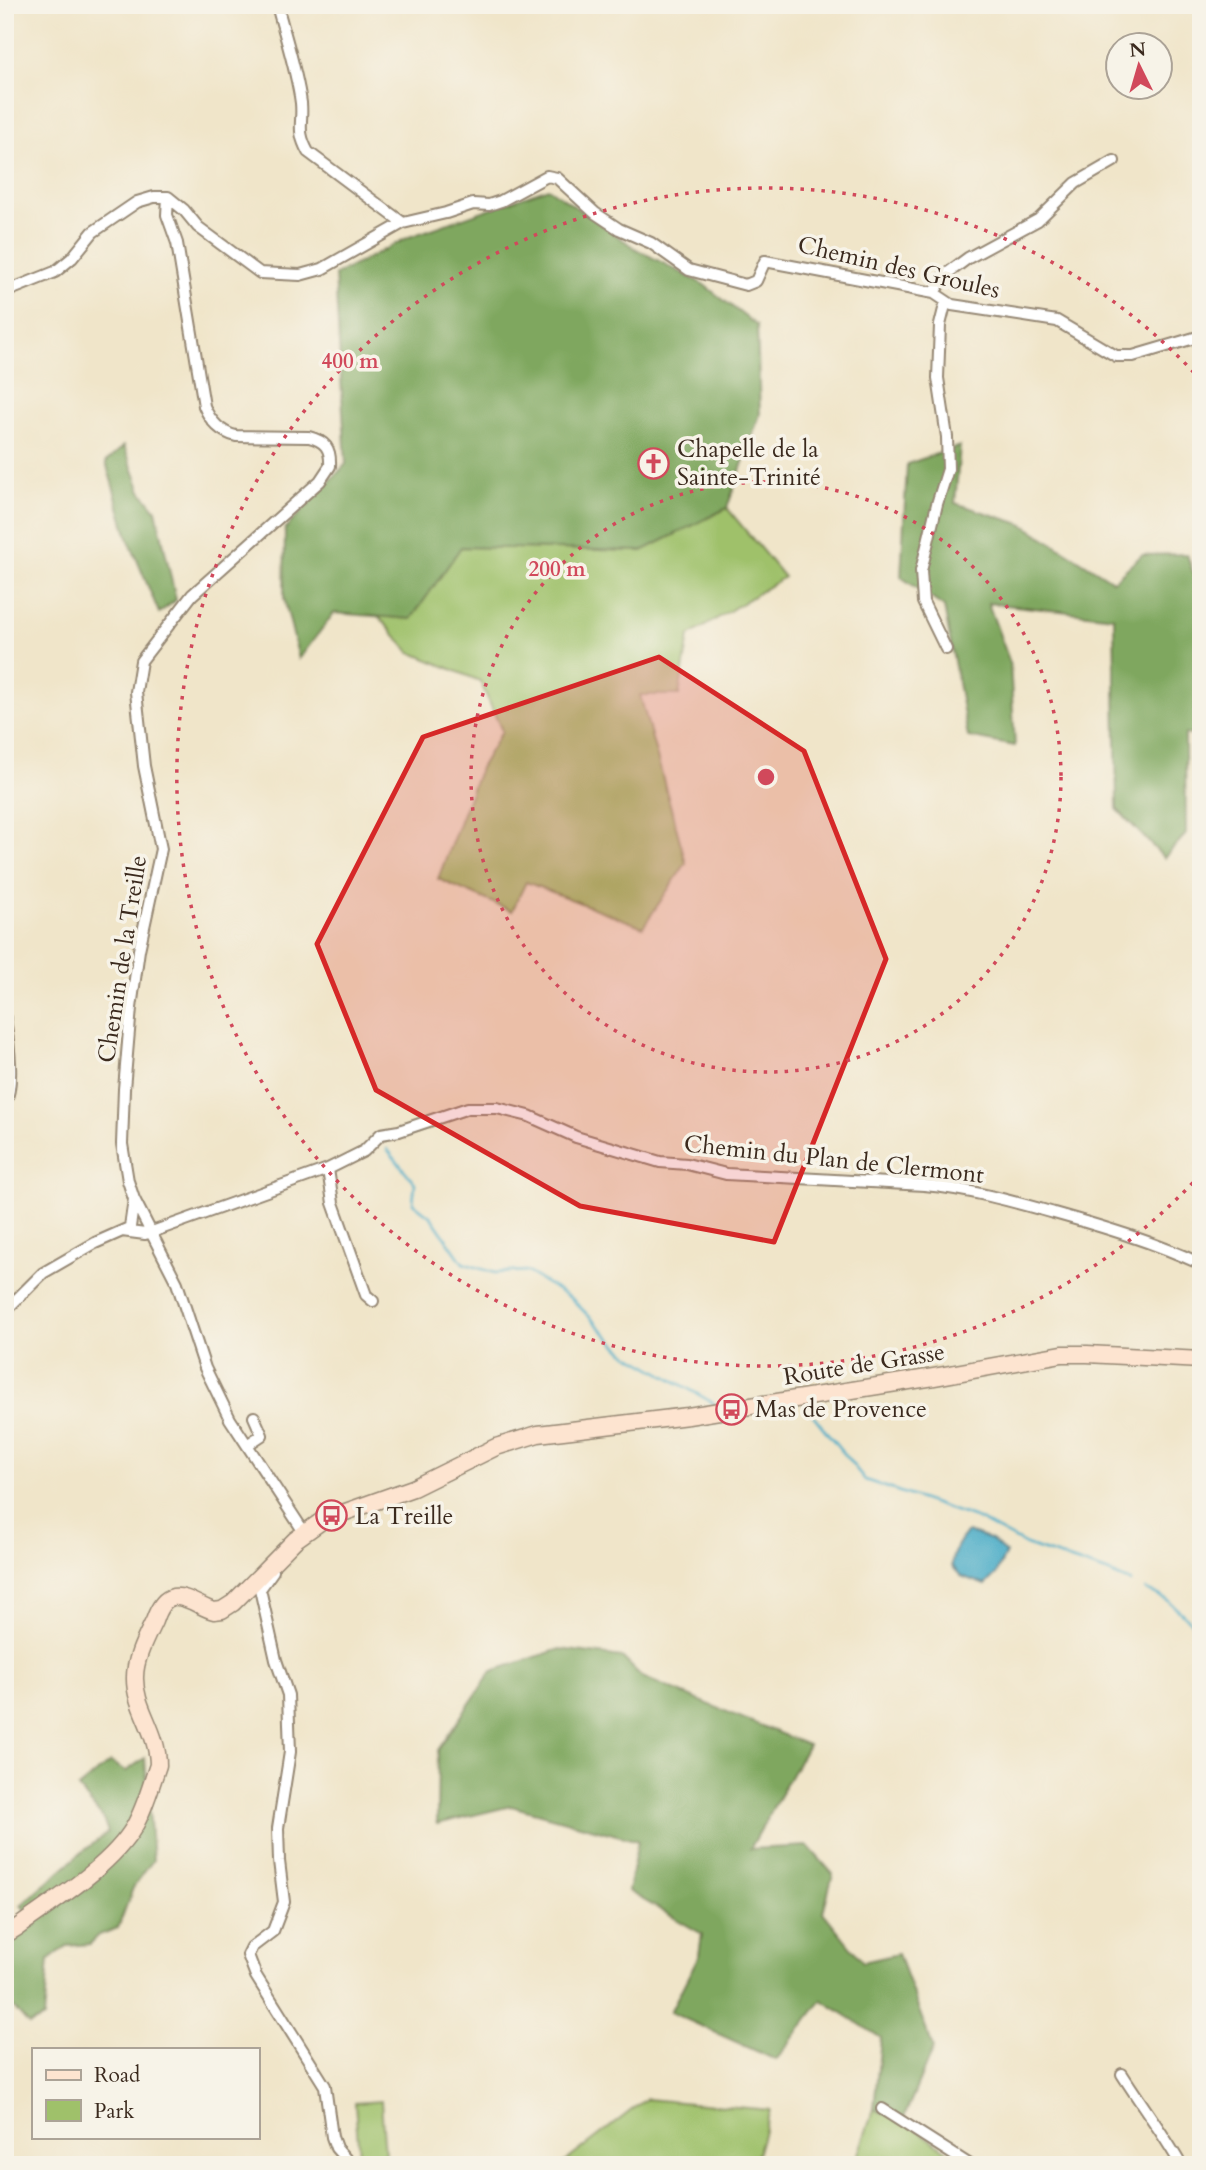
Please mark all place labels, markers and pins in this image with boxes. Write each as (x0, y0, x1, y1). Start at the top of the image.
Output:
place label: Chapelle de la Sainte-Trinité (677, 433, 821, 494)
church icon: Chapelle de la Sainte-Trinité (637, 446, 671, 480)
centre of rings (754, 765, 778, 789)
bus stop icon: Mas de Provence (715, 1392, 749, 1426)
place label: Mas de Provence (755, 1393, 927, 1426)
bus stop icon: La Treille (315, 1499, 349, 1533)
place label: La Treille (355, 1500, 453, 1533)

